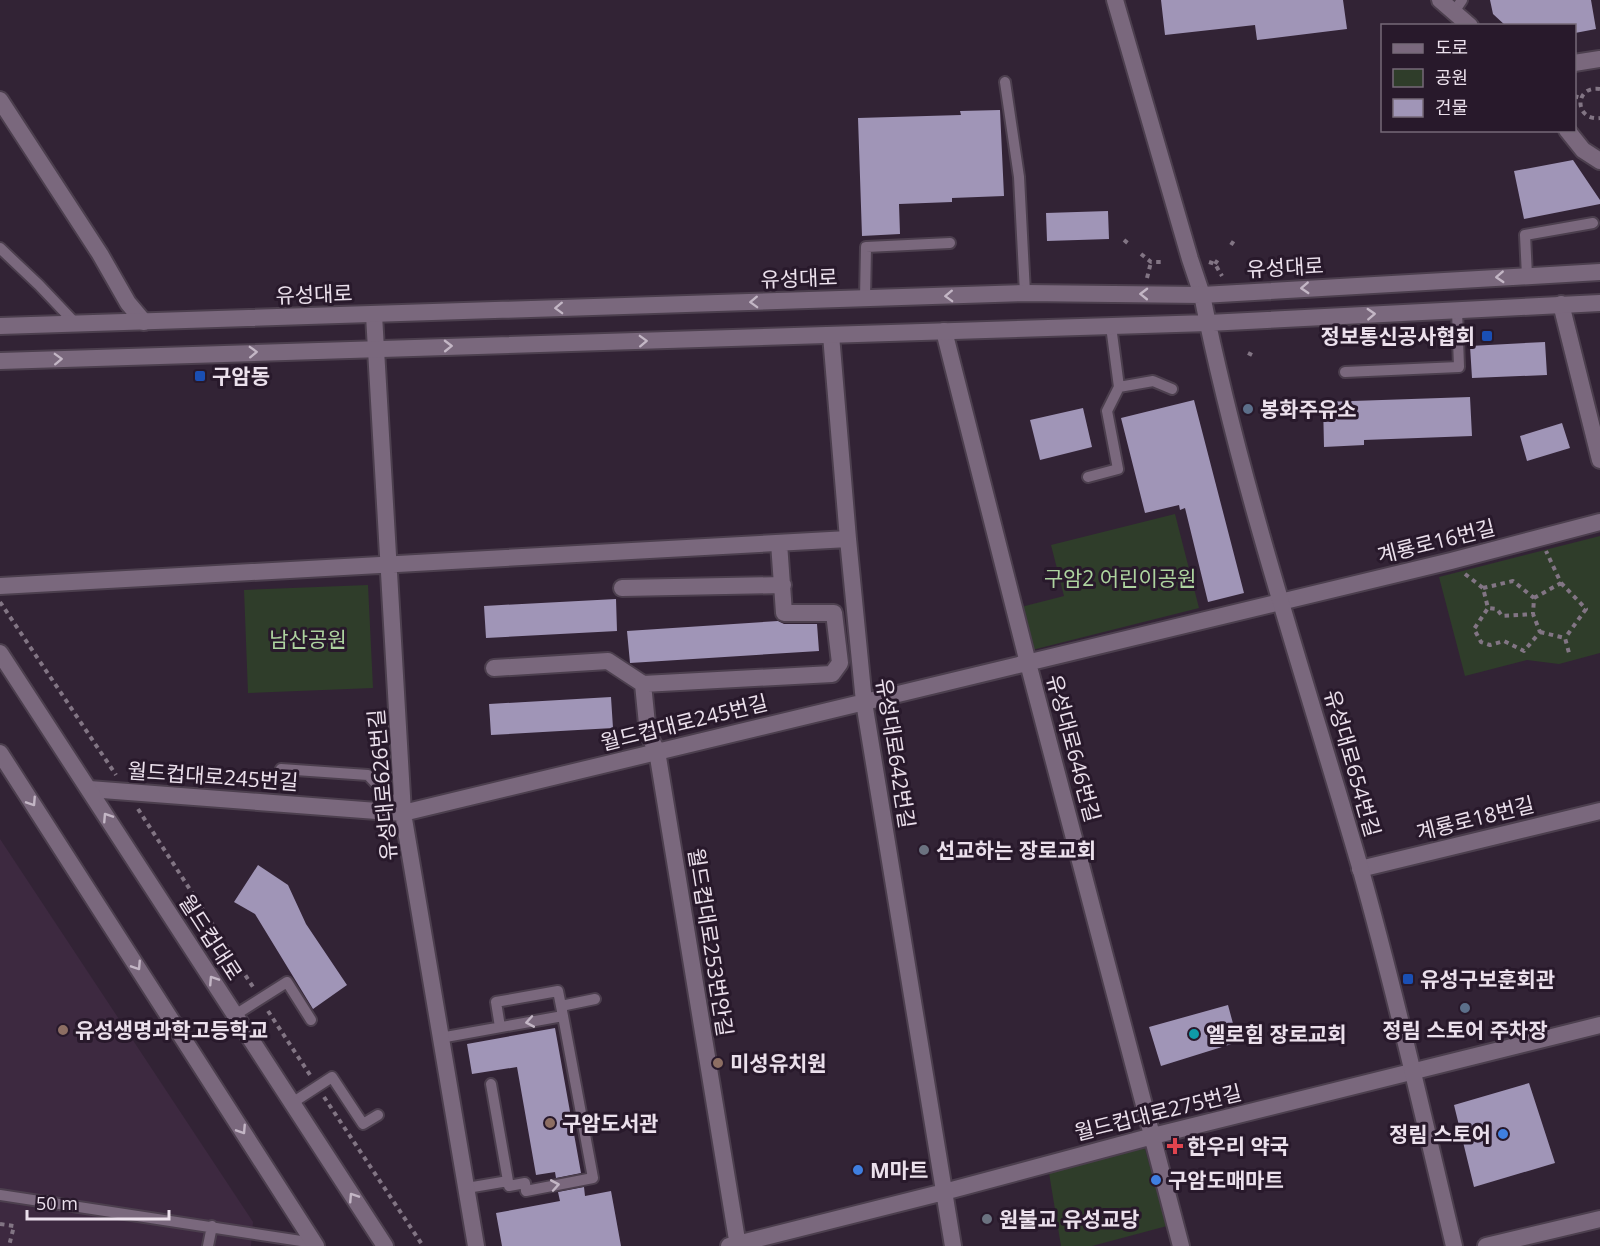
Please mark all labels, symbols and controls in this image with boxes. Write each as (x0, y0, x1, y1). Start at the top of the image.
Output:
legend (1381, 24, 1576, 132)
text: 도로 (1435, 35, 1468, 59)
text: 공원 (1435, 65, 1468, 89)
text: 건물 (1435, 95, 1468, 119)
street label: 유성대로 (1246, 251, 1324, 283)
street label: 유성대로 (760, 263, 838, 293)
one-way arrow (1495, 271, 1504, 284)
street label: 유성대로 (275, 279, 353, 309)
one-way arrow (1300, 282, 1309, 295)
one-way arrow (1139, 288, 1148, 301)
one-way arrow (944, 289, 953, 302)
one-way arrow (749, 296, 758, 308)
one-way arrow (555, 302, 564, 314)
one-way arrow (1367, 308, 1376, 321)
place label: 정보통신공사협회 (1320, 322, 1475, 350)
marker: 정보통신공사협회 (1480, 329, 1494, 343)
one-way arrow (639, 335, 648, 348)
one-way arrow (444, 340, 453, 352)
one-way arrow (249, 346, 258, 359)
one-way arrow (54, 353, 63, 366)
place label: 구암동 (212, 362, 270, 390)
marker: 구암동 (193, 369, 207, 383)
place label: 봉화주유소 (1260, 395, 1357, 423)
marker: 봉화주유소 (1241, 402, 1255, 416)
street label: 계룡로16번길 (1374, 513, 1498, 569)
park label: 구암2 어린이공원 (1044, 564, 1196, 592)
park label: 남산공원 (269, 625, 347, 653)
street label: 유성대로646번길 (1041, 671, 1107, 825)
street label: 유성대로642번길 (870, 676, 922, 830)
street label: 유성대로654번길 (1319, 686, 1387, 840)
street label: 월드컵대로245번길 (598, 688, 770, 756)
street label: 유성대로626번길 (361, 708, 403, 862)
street label: 월드컵대로245번길 (127, 756, 299, 796)
street label: 계룡로18번길 (1413, 790, 1537, 846)
one-way arrow (24, 796, 36, 806)
one-way arrow (103, 812, 114, 823)
place label: 선교하는 장로교회 (936, 836, 1096, 864)
marker: 선교하는 장로교회 (917, 843, 931, 857)
street label: 월드컵대로253번안길 (682, 846, 740, 1038)
street label: 월드컵대로 (173, 889, 249, 985)
one-way arrow (129, 960, 141, 970)
place label: 유성구보훈회관 (1420, 965, 1555, 993)
marker: 유성구보훈회관 (1401, 972, 1415, 986)
one-way arrow (209, 976, 220, 987)
marker: 정림 스토어 주차장 (1458, 1001, 1472, 1015)
one-way arrow (525, 1015, 535, 1028)
place label: 유성생명과학고등학교 (75, 1016, 268, 1044)
place label: 정림 스토어 주차장 (1382, 1016, 1548, 1044)
place label: 엘로힘 장로교회 (1206, 1020, 1347, 1048)
marker: 유성생명과학고등학교 (56, 1023, 70, 1037)
marker: 엘로힘 장로교회 (1187, 1027, 1201, 1041)
place label: 미성유치원 (730, 1049, 827, 1077)
marker: 미성유치원 (711, 1056, 725, 1070)
street label: 월드컵대로275번길 (1072, 1078, 1244, 1146)
place label: 구암도서관 (562, 1109, 659, 1137)
marker: 구암도서관 (543, 1116, 557, 1130)
place label: 정림 스토어 (1389, 1120, 1491, 1148)
one-way arrow (235, 1123, 246, 1134)
marker: 정림 스토어 (1496, 1127, 1510, 1141)
place label: 한우리 약국 (1187, 1132, 1289, 1160)
marker: 한우리 약국 (1168, 1139, 1182, 1153)
place label: M마트 (870, 1156, 928, 1184)
marker: M마트 (851, 1163, 865, 1177)
place label: 구암도매마트 (1168, 1166, 1284, 1194)
marker: 구암도매마트 (1149, 1173, 1163, 1187)
one-way arrow (550, 1179, 560, 1192)
scale bar (27, 1183, 170, 1221)
text: 50 m (36, 1191, 78, 1215)
one-way arrow (349, 1193, 360, 1204)
place label: 원불교 유성교당 (999, 1205, 1140, 1233)
marker: 원불교 유성교당 (980, 1212, 994, 1226)

